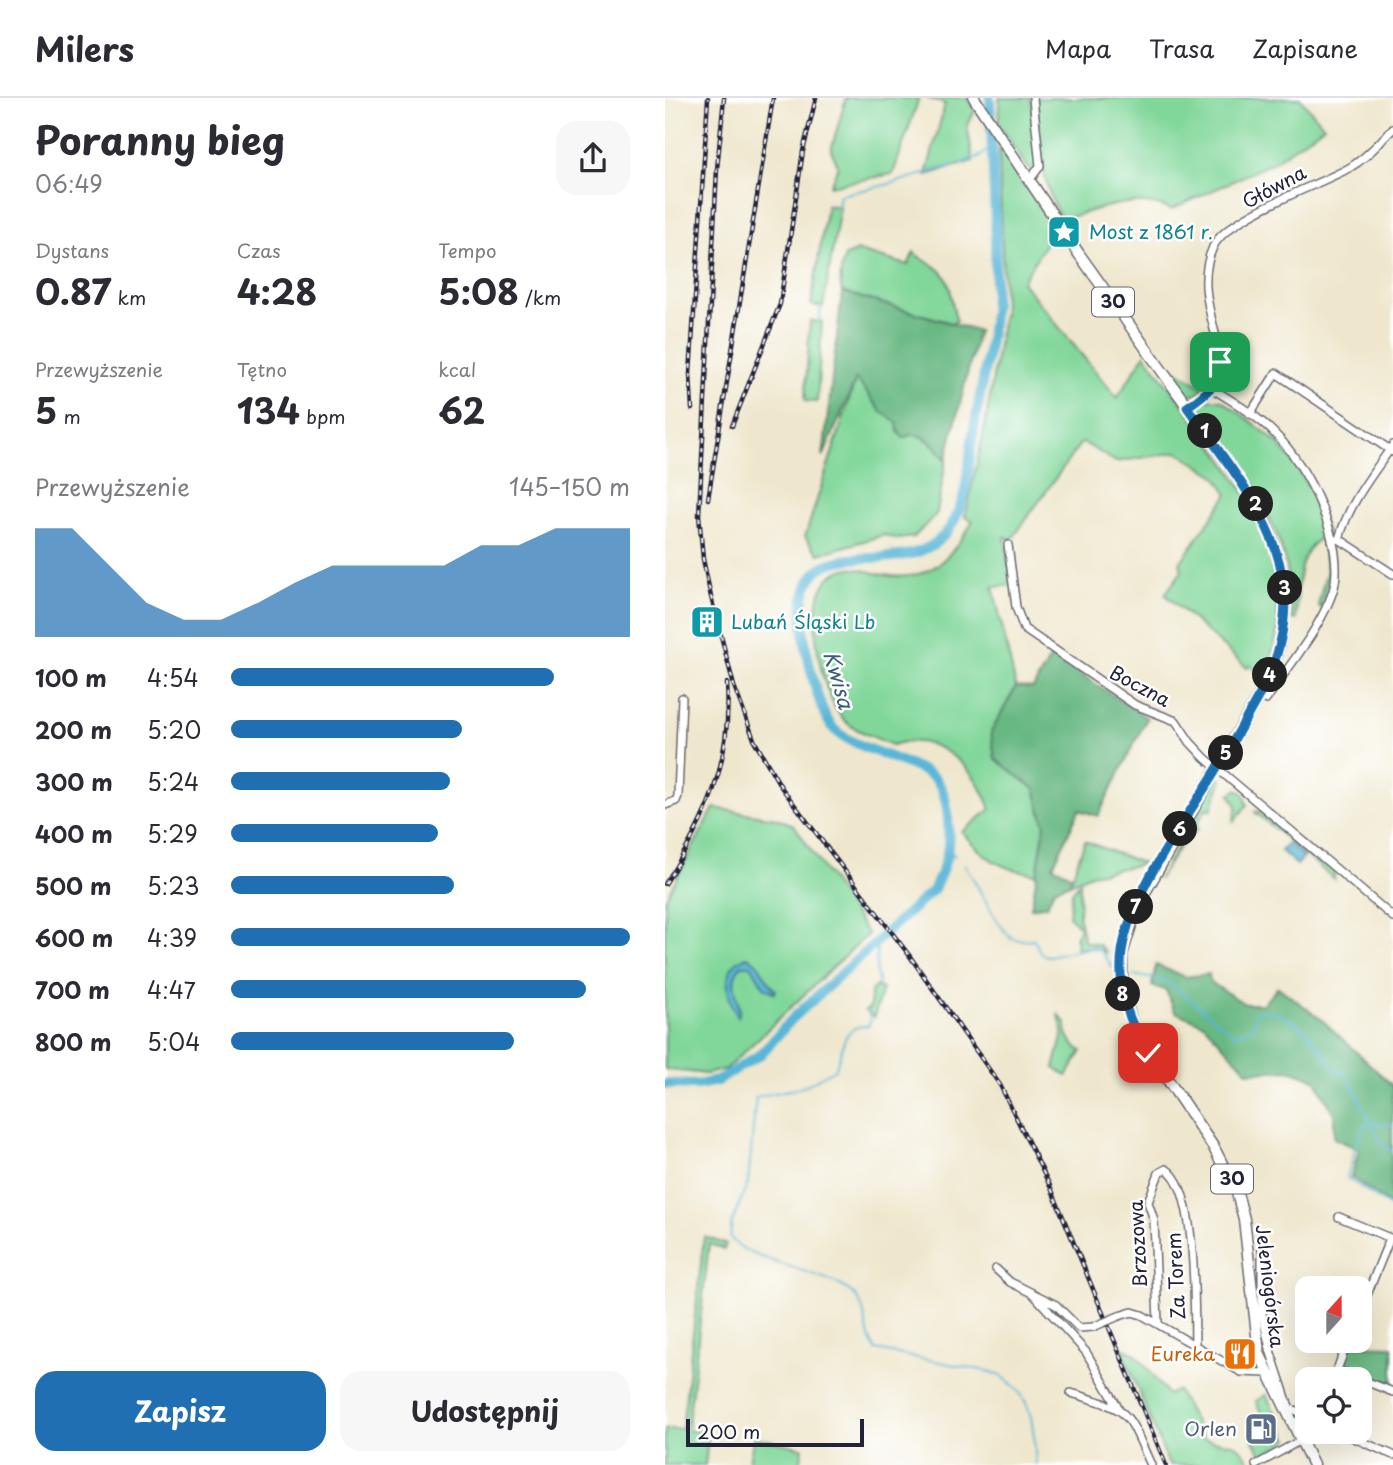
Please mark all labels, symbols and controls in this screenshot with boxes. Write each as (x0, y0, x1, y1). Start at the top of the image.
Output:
text: Milers (35, 23, 134, 73)
text: Mapa (1045, 30, 1111, 66)
text: Trasa (1149, 30, 1214, 66)
text: Zapisane (1252, 30, 1358, 66)
text: Poranny bieg (35, 111, 285, 168)
button: share (556, 121, 630, 195)
street label: Główna (1237, 158, 1311, 215)
text: 06:49 (35, 166, 103, 201)
place icon: Most z 1861 r. (1045, 213, 1083, 251)
place label: Most z 1861 r. (1089, 217, 1213, 245)
text: Dystans (35, 236, 109, 264)
text: Czas (237, 236, 281, 264)
text: Tempo (438, 236, 496, 264)
text: 0.87 (35, 264, 111, 317)
text: 4:28 (237, 264, 317, 317)
text: 5:08 (438, 264, 519, 317)
text: km (111, 283, 146, 311)
text: /km (519, 283, 561, 311)
road number: 30 (1092, 288, 1134, 316)
pin (1190, 332, 1250, 392)
icon: arrive (1201, 343, 1239, 381)
text: Przewyższenie (35, 355, 163, 383)
text: Tętno (237, 355, 287, 383)
text: kcal (438, 355, 476, 383)
text: 5 (35, 383, 57, 436)
text: 134 (237, 383, 300, 436)
text: 62 (438, 383, 485, 436)
text: m (57, 402, 81, 430)
text: bpm (300, 402, 346, 430)
pin: 1 (1187, 414, 1223, 448)
text: 1 (1200, 416, 1209, 444)
text: Przewyższenie (35, 469, 190, 504)
text: 145–150 m (509, 469, 630, 504)
pin: 2 (1239, 486, 1273, 522)
text: 2 (1249, 489, 1262, 517)
pin: 3 (1267, 570, 1303, 606)
text: 3 (1278, 573, 1291, 601)
building icon: Lubań Śląski Lb (688, 603, 726, 641)
place label: Lubań Śląski Lb (731, 607, 875, 635)
water label: Kwisa (816, 647, 864, 713)
street label: Boczna (1105, 657, 1176, 713)
pin: 4 (1253, 658, 1287, 692)
text: 100 m (35, 660, 107, 695)
text: 4:54 (147, 660, 199, 695)
text: 4 (1263, 660, 1276, 688)
text: 200 m (35, 712, 112, 747)
text: 5:20 (147, 712, 201, 747)
pin: 5 (1209, 736, 1243, 770)
text: 5 (1219, 738, 1232, 766)
text: 300 m (35, 764, 113, 799)
text: 5:24 (147, 764, 199, 799)
pin: 6 (1163, 812, 1197, 846)
text: 6 (1173, 814, 1186, 842)
text: 400 m (35, 816, 113, 851)
text: 5:29 (147, 816, 198, 851)
text: 500 m (35, 868, 112, 903)
text: 5:23 (147, 868, 200, 903)
pin: 7 (1119, 890, 1154, 924)
text: 7 (1130, 892, 1141, 920)
text: 600 m (35, 920, 113, 955)
text: 4:39 (147, 920, 197, 955)
text: 700 m (35, 972, 110, 1007)
text: 4:47 (147, 972, 196, 1007)
pin: 8 (1105, 976, 1141, 1012)
text: 8 (1117, 979, 1128, 1007)
pin (1118, 1023, 1178, 1083)
text: 800 m (35, 1024, 112, 1059)
text: 5:04 (147, 1024, 200, 1059)
icon: check (1129, 1034, 1167, 1072)
road number: 30 (1211, 1164, 1253, 1194)
street label: Brzozowa (1121, 1199, 1153, 1289)
street label: Jeleniogórska (1250, 1223, 1292, 1349)
street label: Za Torem (1159, 1232, 1191, 1320)
north arrow (1295, 1276, 1372, 1353)
map controls (1295, 1276, 1372, 1444)
restaurant icon: Eureka (1221, 1335, 1259, 1373)
place label: Eureka (1151, 1339, 1215, 1367)
button: locate (1295, 1367, 1372, 1444)
button: Zapisz (35, 1371, 326, 1451)
button: Udostępnij (340, 1371, 630, 1451)
fuel station icon: Orlen (1242, 1410, 1280, 1448)
place label: Orlen (1184, 1414, 1237, 1442)
scale bar (686, 1416, 865, 1448)
text: 200 m (697, 1417, 760, 1445)

